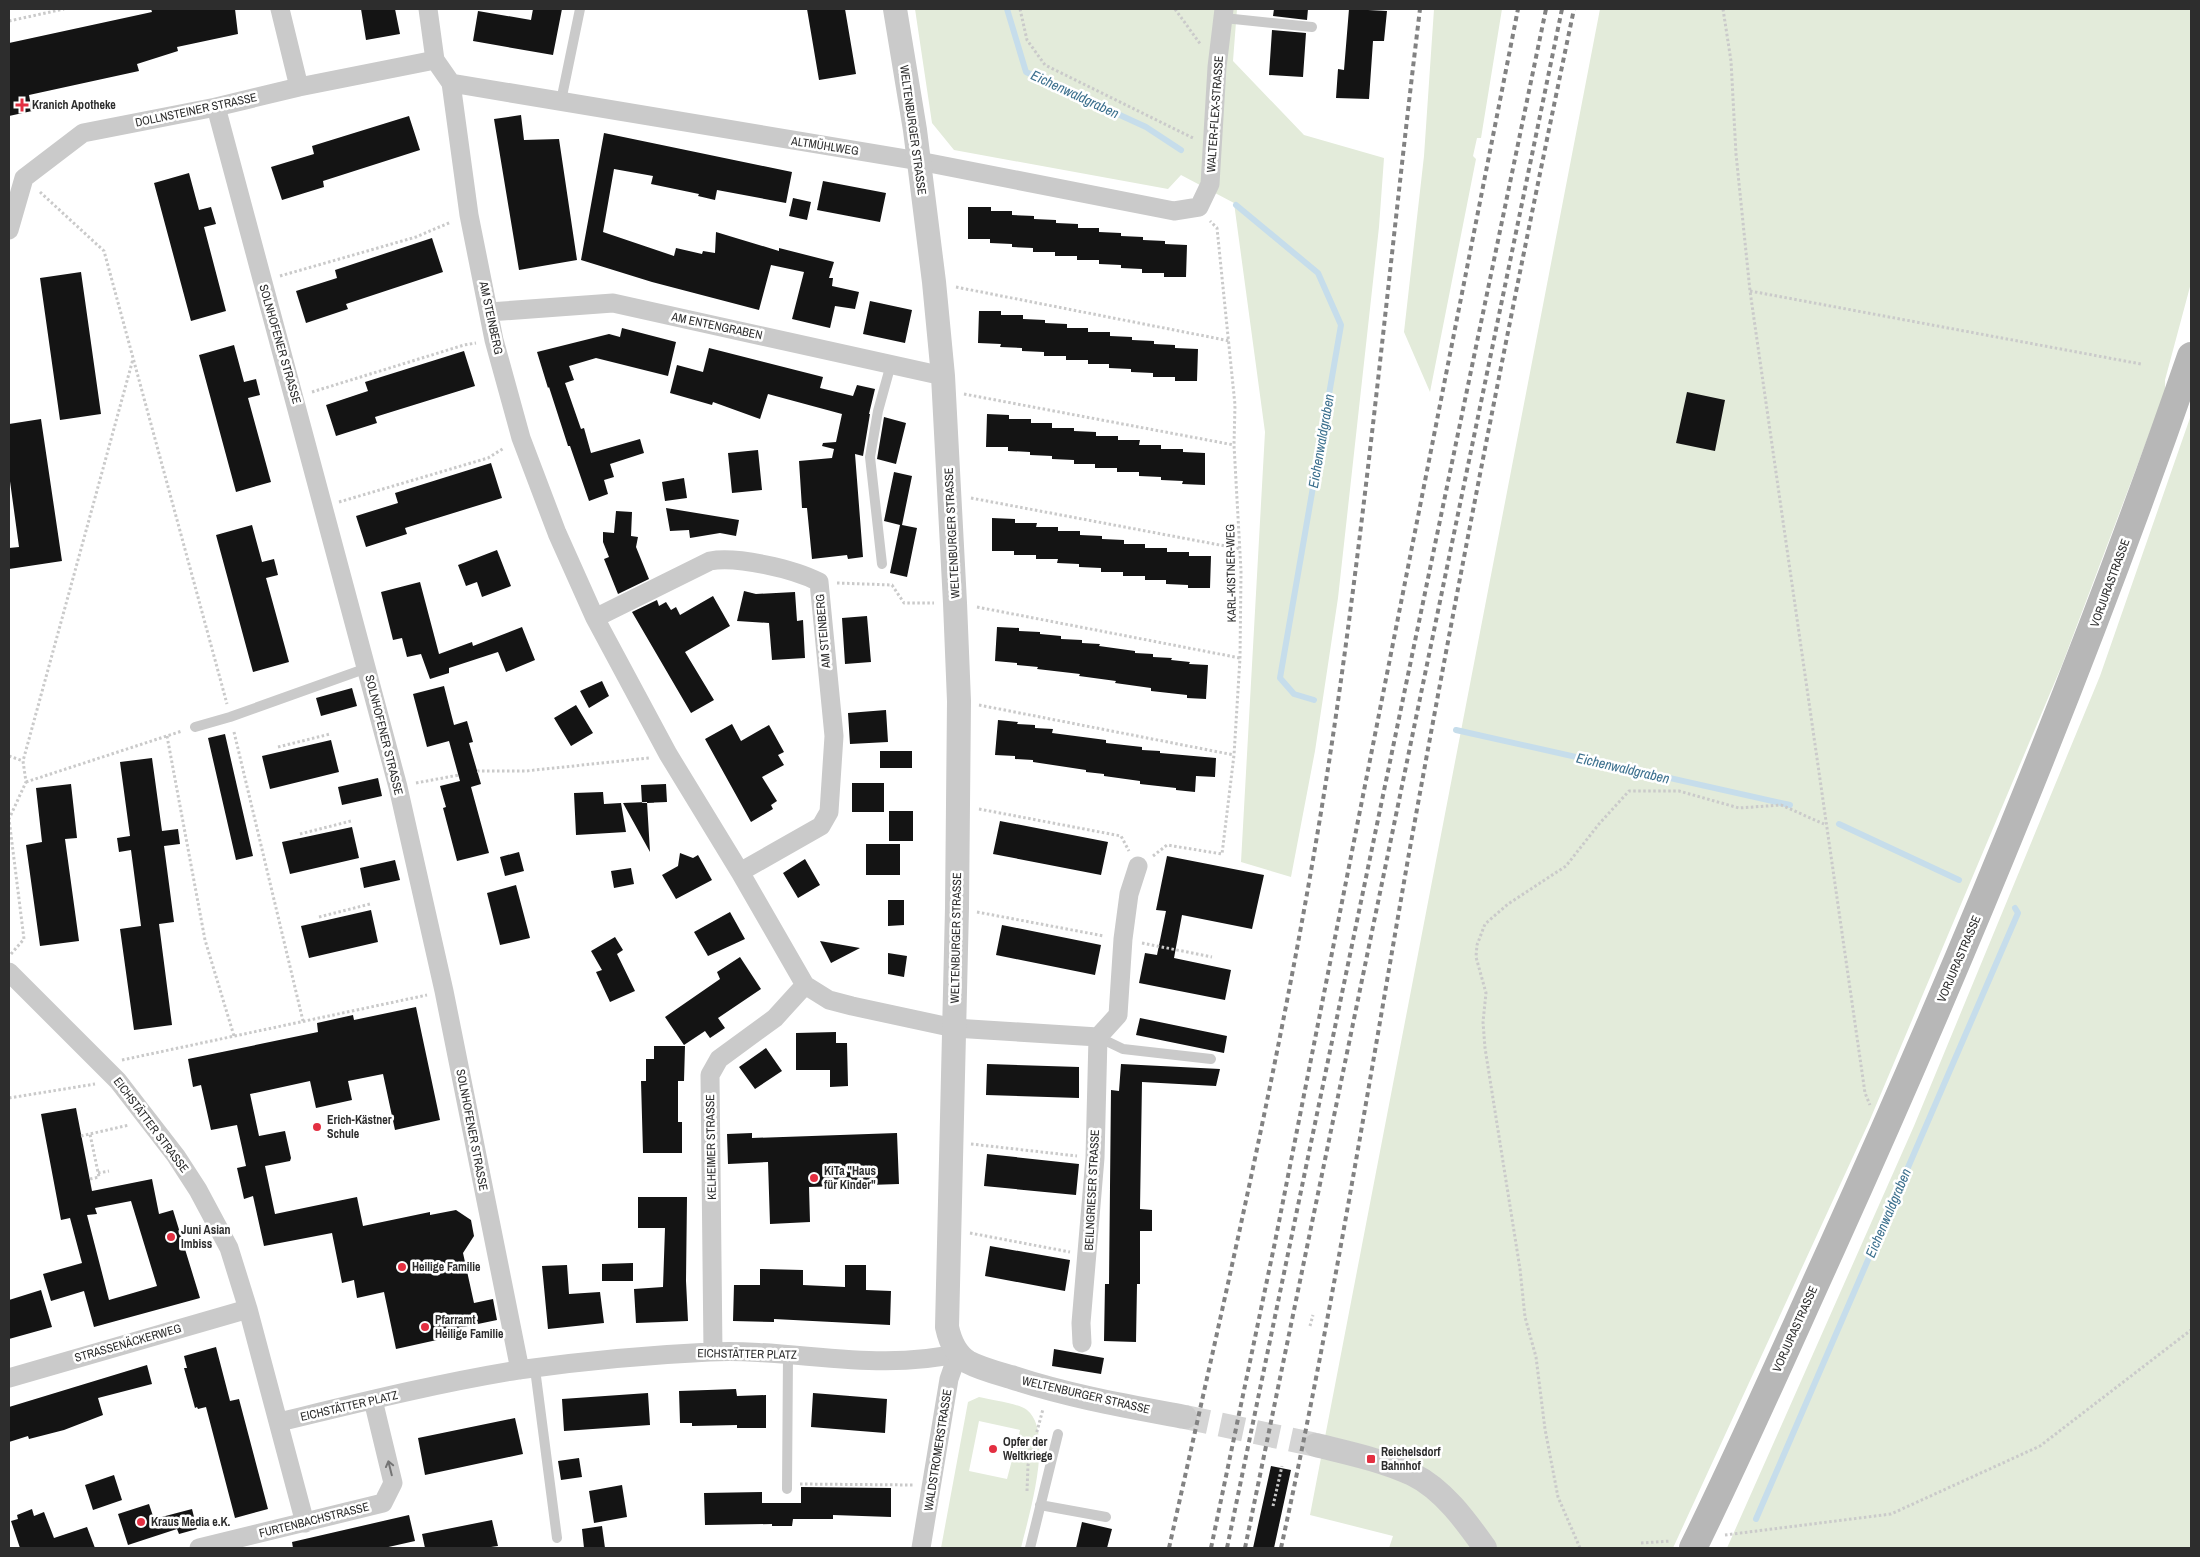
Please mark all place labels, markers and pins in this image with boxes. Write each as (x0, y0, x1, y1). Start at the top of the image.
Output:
place label: Kranich Apotheke (32, 97, 116, 113)
marker: Kranich Apotheke (16, 99, 28, 111)
place label: Erich-Kästner Schule (327, 1112, 392, 1142)
marker: Erich-Kästner Schule (311, 1121, 323, 1133)
place label: KiTa "Haus für Kinder" (824, 1163, 877, 1193)
marker: KiTa "Haus für Kinder" (808, 1172, 820, 1184)
place label: Juni Asian Imbiss (181, 1222, 230, 1252)
marker: Juni Asian Imbiss (165, 1231, 177, 1243)
place label: Heilige Familie (412, 1259, 481, 1275)
marker: Heilige Familie (396, 1261, 408, 1273)
place label: Pfarramt Heilige Familie (435, 1312, 504, 1342)
marker: Pfarramt Heilige Familie (419, 1321, 431, 1333)
place label: Opfer der Weltkriege (1003, 1434, 1053, 1464)
marker: Opfer der Weltkriege (987, 1443, 999, 1455)
place label: Reichelsdorf Bahnhof (1381, 1444, 1441, 1474)
marker: Reichelsdorf Bahnhof (1365, 1453, 1377, 1465)
place label: Kraus Media e.K. (151, 1514, 231, 1530)
marker: Kraus Media e.K. (135, 1516, 147, 1528)

